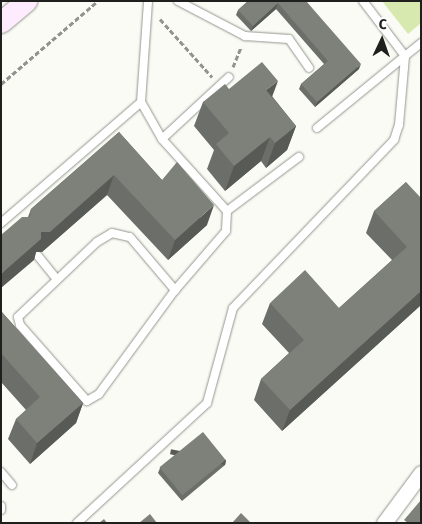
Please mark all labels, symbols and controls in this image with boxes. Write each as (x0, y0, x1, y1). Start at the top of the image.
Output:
north arrow (357, 15, 407, 65)
text: С (378, 16, 387, 33)

